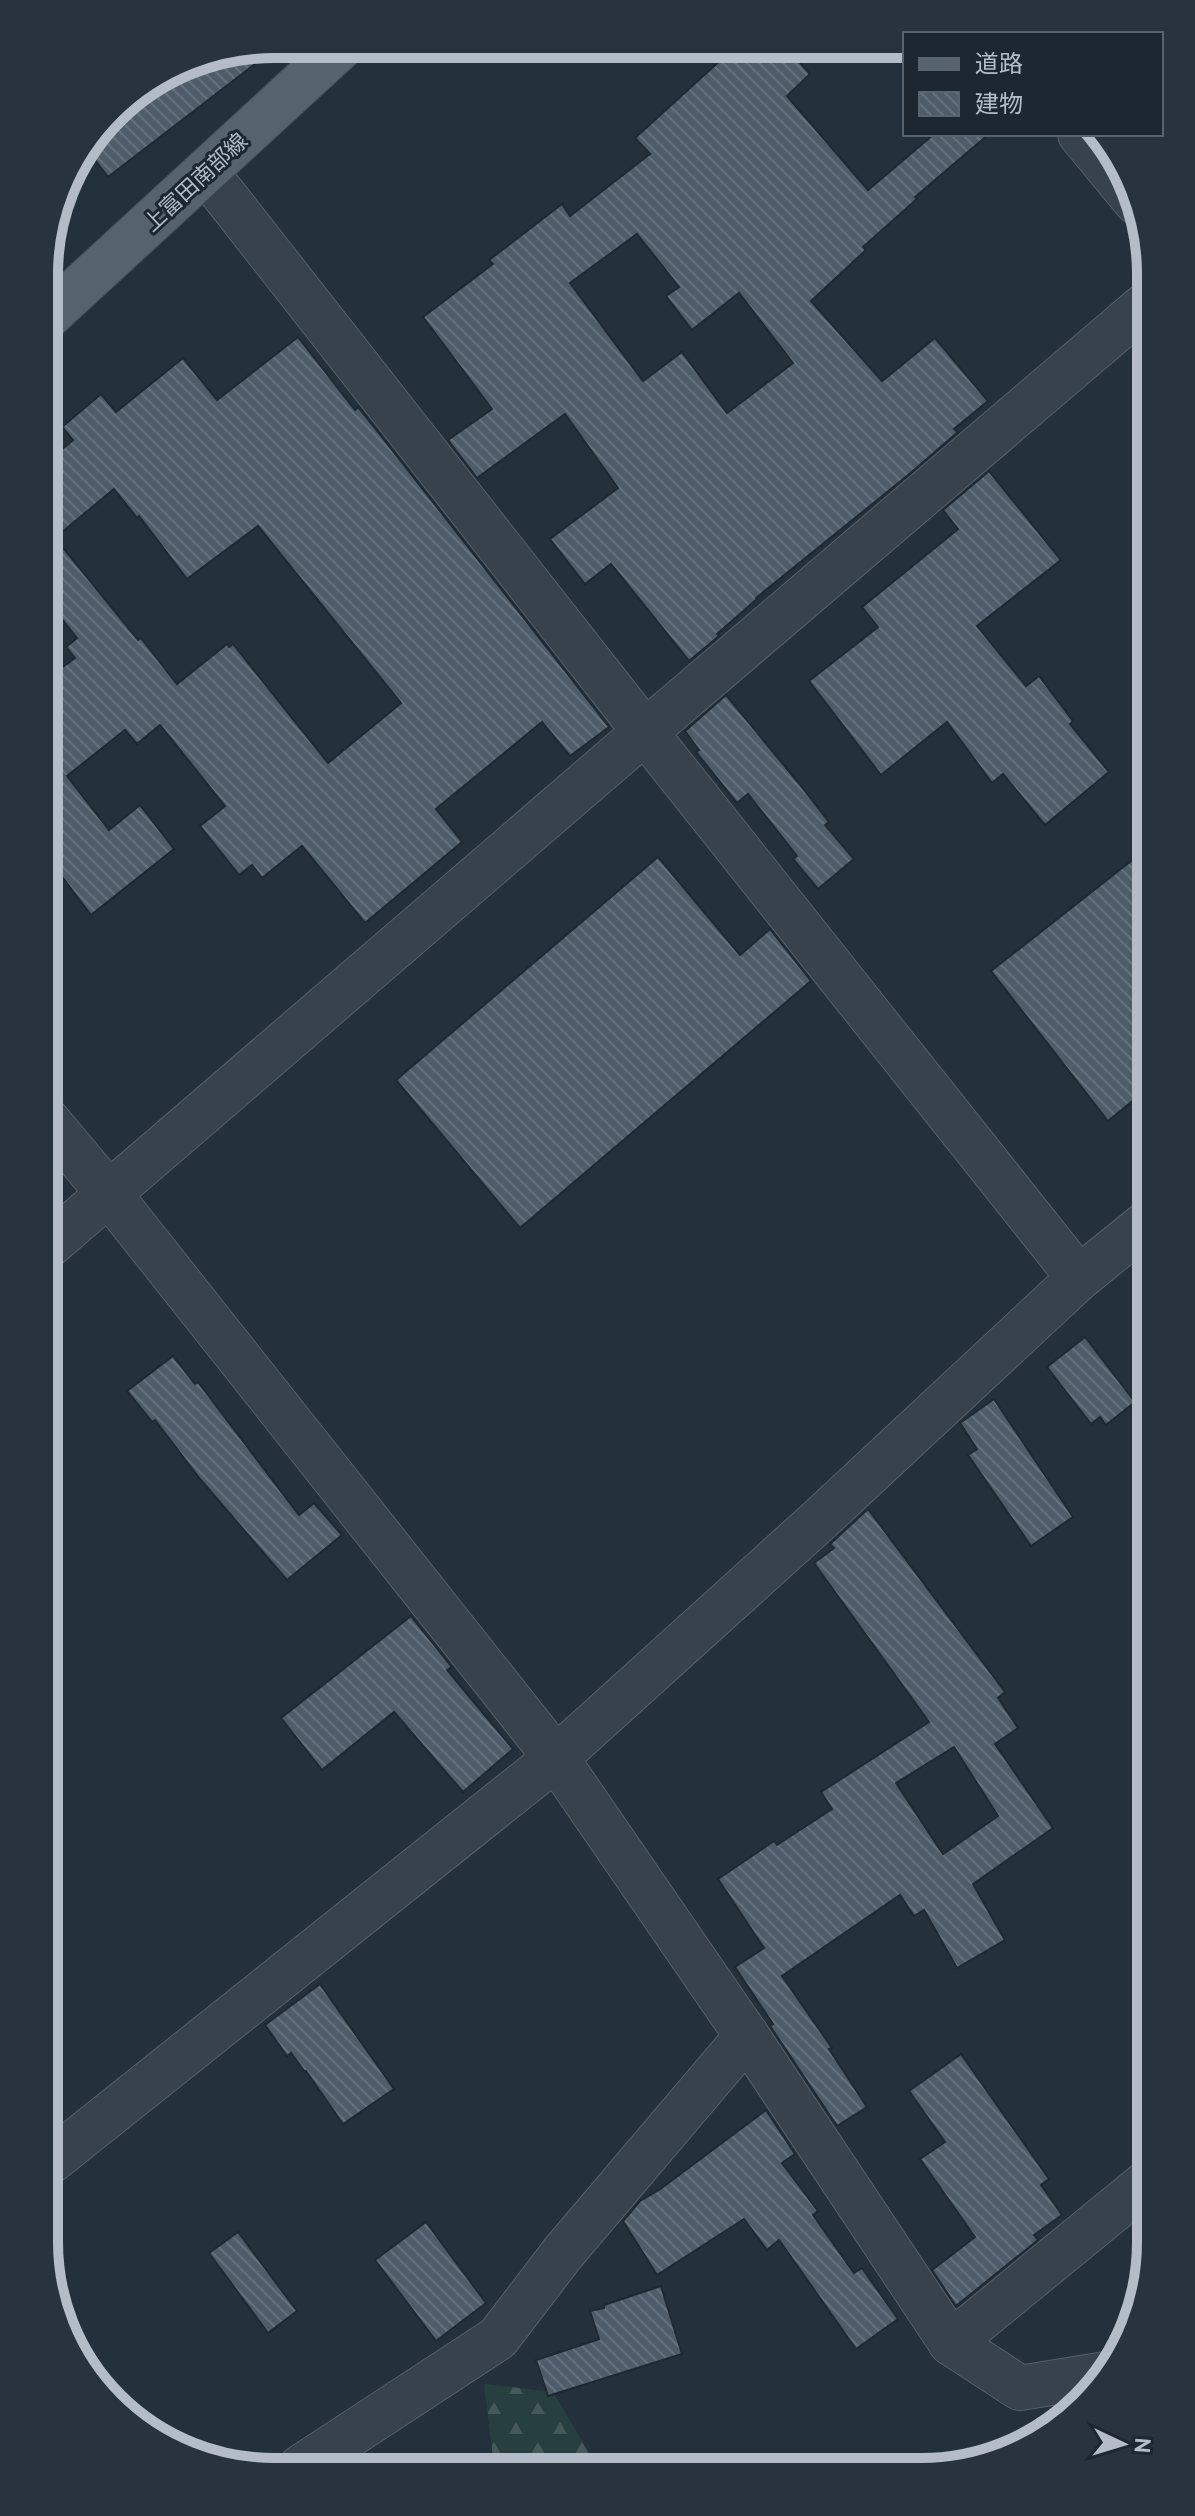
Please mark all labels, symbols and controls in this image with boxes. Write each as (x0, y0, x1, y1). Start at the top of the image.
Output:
legend (903, 32, 1163, 136)
text: 道路 (975, 51, 1023, 81)
text: 建物 (975, 91, 1023, 121)
street label: 上富田南部線 (139, 129, 254, 239)
north arrow (1083, 2404, 1163, 2484)
text: N (1126, 2436, 1154, 2454)

